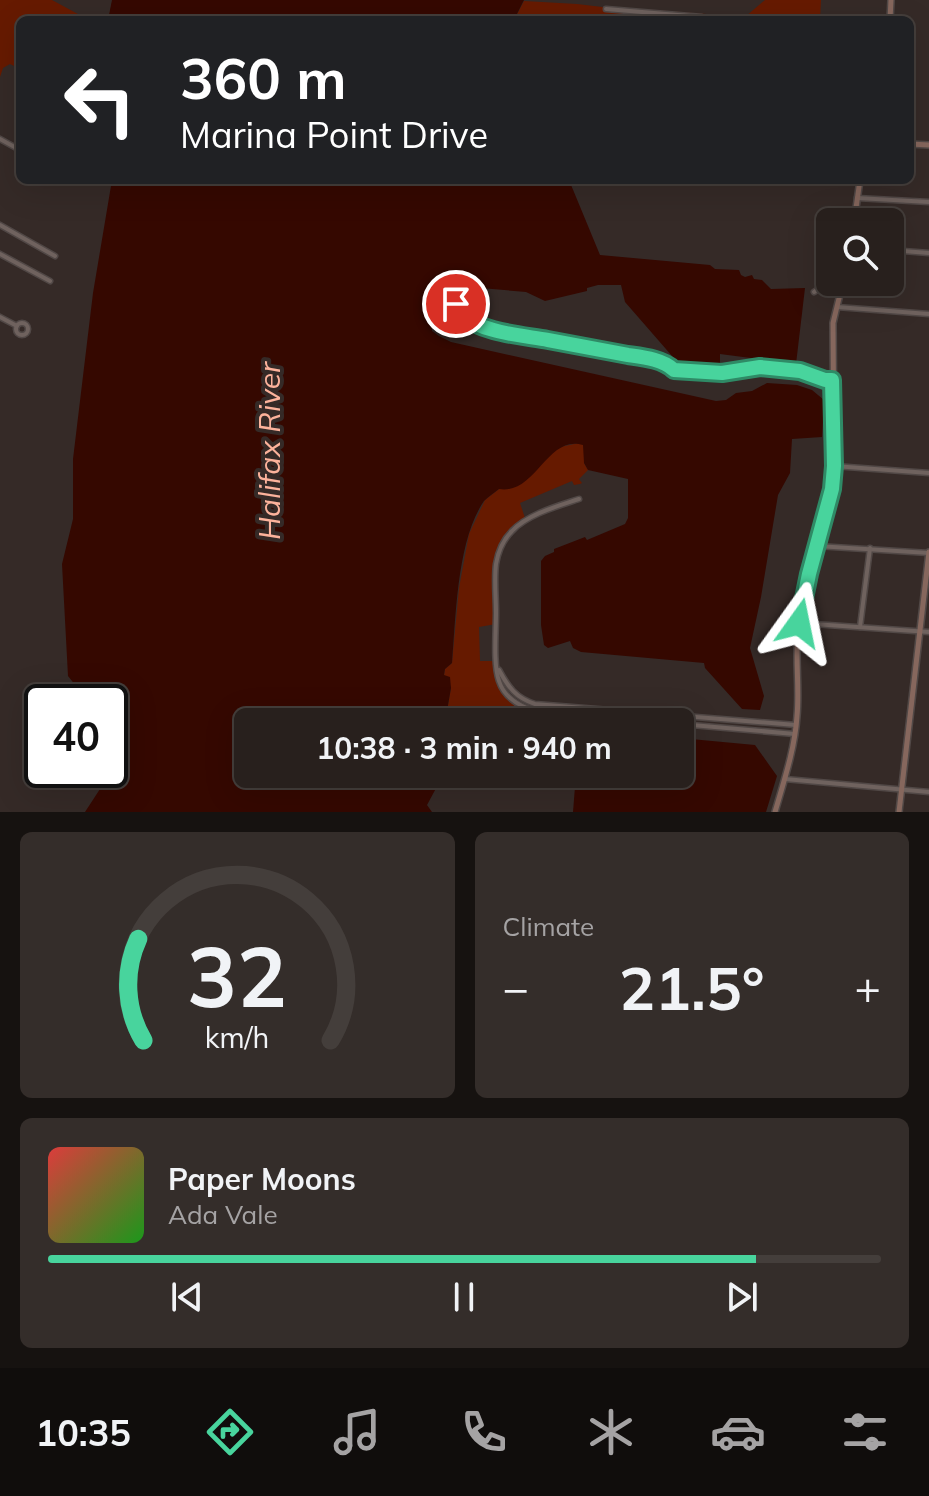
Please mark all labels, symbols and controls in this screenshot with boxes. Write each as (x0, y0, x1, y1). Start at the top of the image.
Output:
text: 360 m (180, 43, 347, 113)
icon: left (48, 48, 152, 152)
text: Marina Point Drive (180, 112, 488, 157)
map controls (816, 208, 904, 296)
button: search (816, 208, 904, 296)
pin (422, 270, 490, 338)
icon: arrive (434, 282, 478, 326)
water label: Halifax River (250, 361, 288, 540)
position arrow (757, 581, 841, 665)
speed limit sign: 40 (24, 684, 128, 788)
text: 10:38 · 3 min · 940 m (316, 729, 612, 767)
text: Climate (503, 910, 594, 943)
text: 32 (187, 923, 287, 1028)
text: 21.5° (619, 950, 765, 1025)
text: − (503, 960, 529, 1015)
text: + (855, 960, 881, 1015)
text: km/h (205, 1019, 270, 1055)
text: Paper Moons (168, 1160, 356, 1198)
text: Ada Vale (168, 1198, 278, 1231)
icon: previous (165, 1275, 209, 1319)
icon: pause (442, 1275, 486, 1319)
icon: next (720, 1275, 764, 1319)
icon: directions (202, 1404, 258, 1460)
icon: music (329, 1404, 385, 1460)
icon: phone (456, 1404, 512, 1460)
icon: climate (583, 1404, 639, 1460)
icon: car (710, 1404, 766, 1460)
icon: filters (837, 1404, 893, 1460)
text: 10:35 (36, 1410, 131, 1455)

